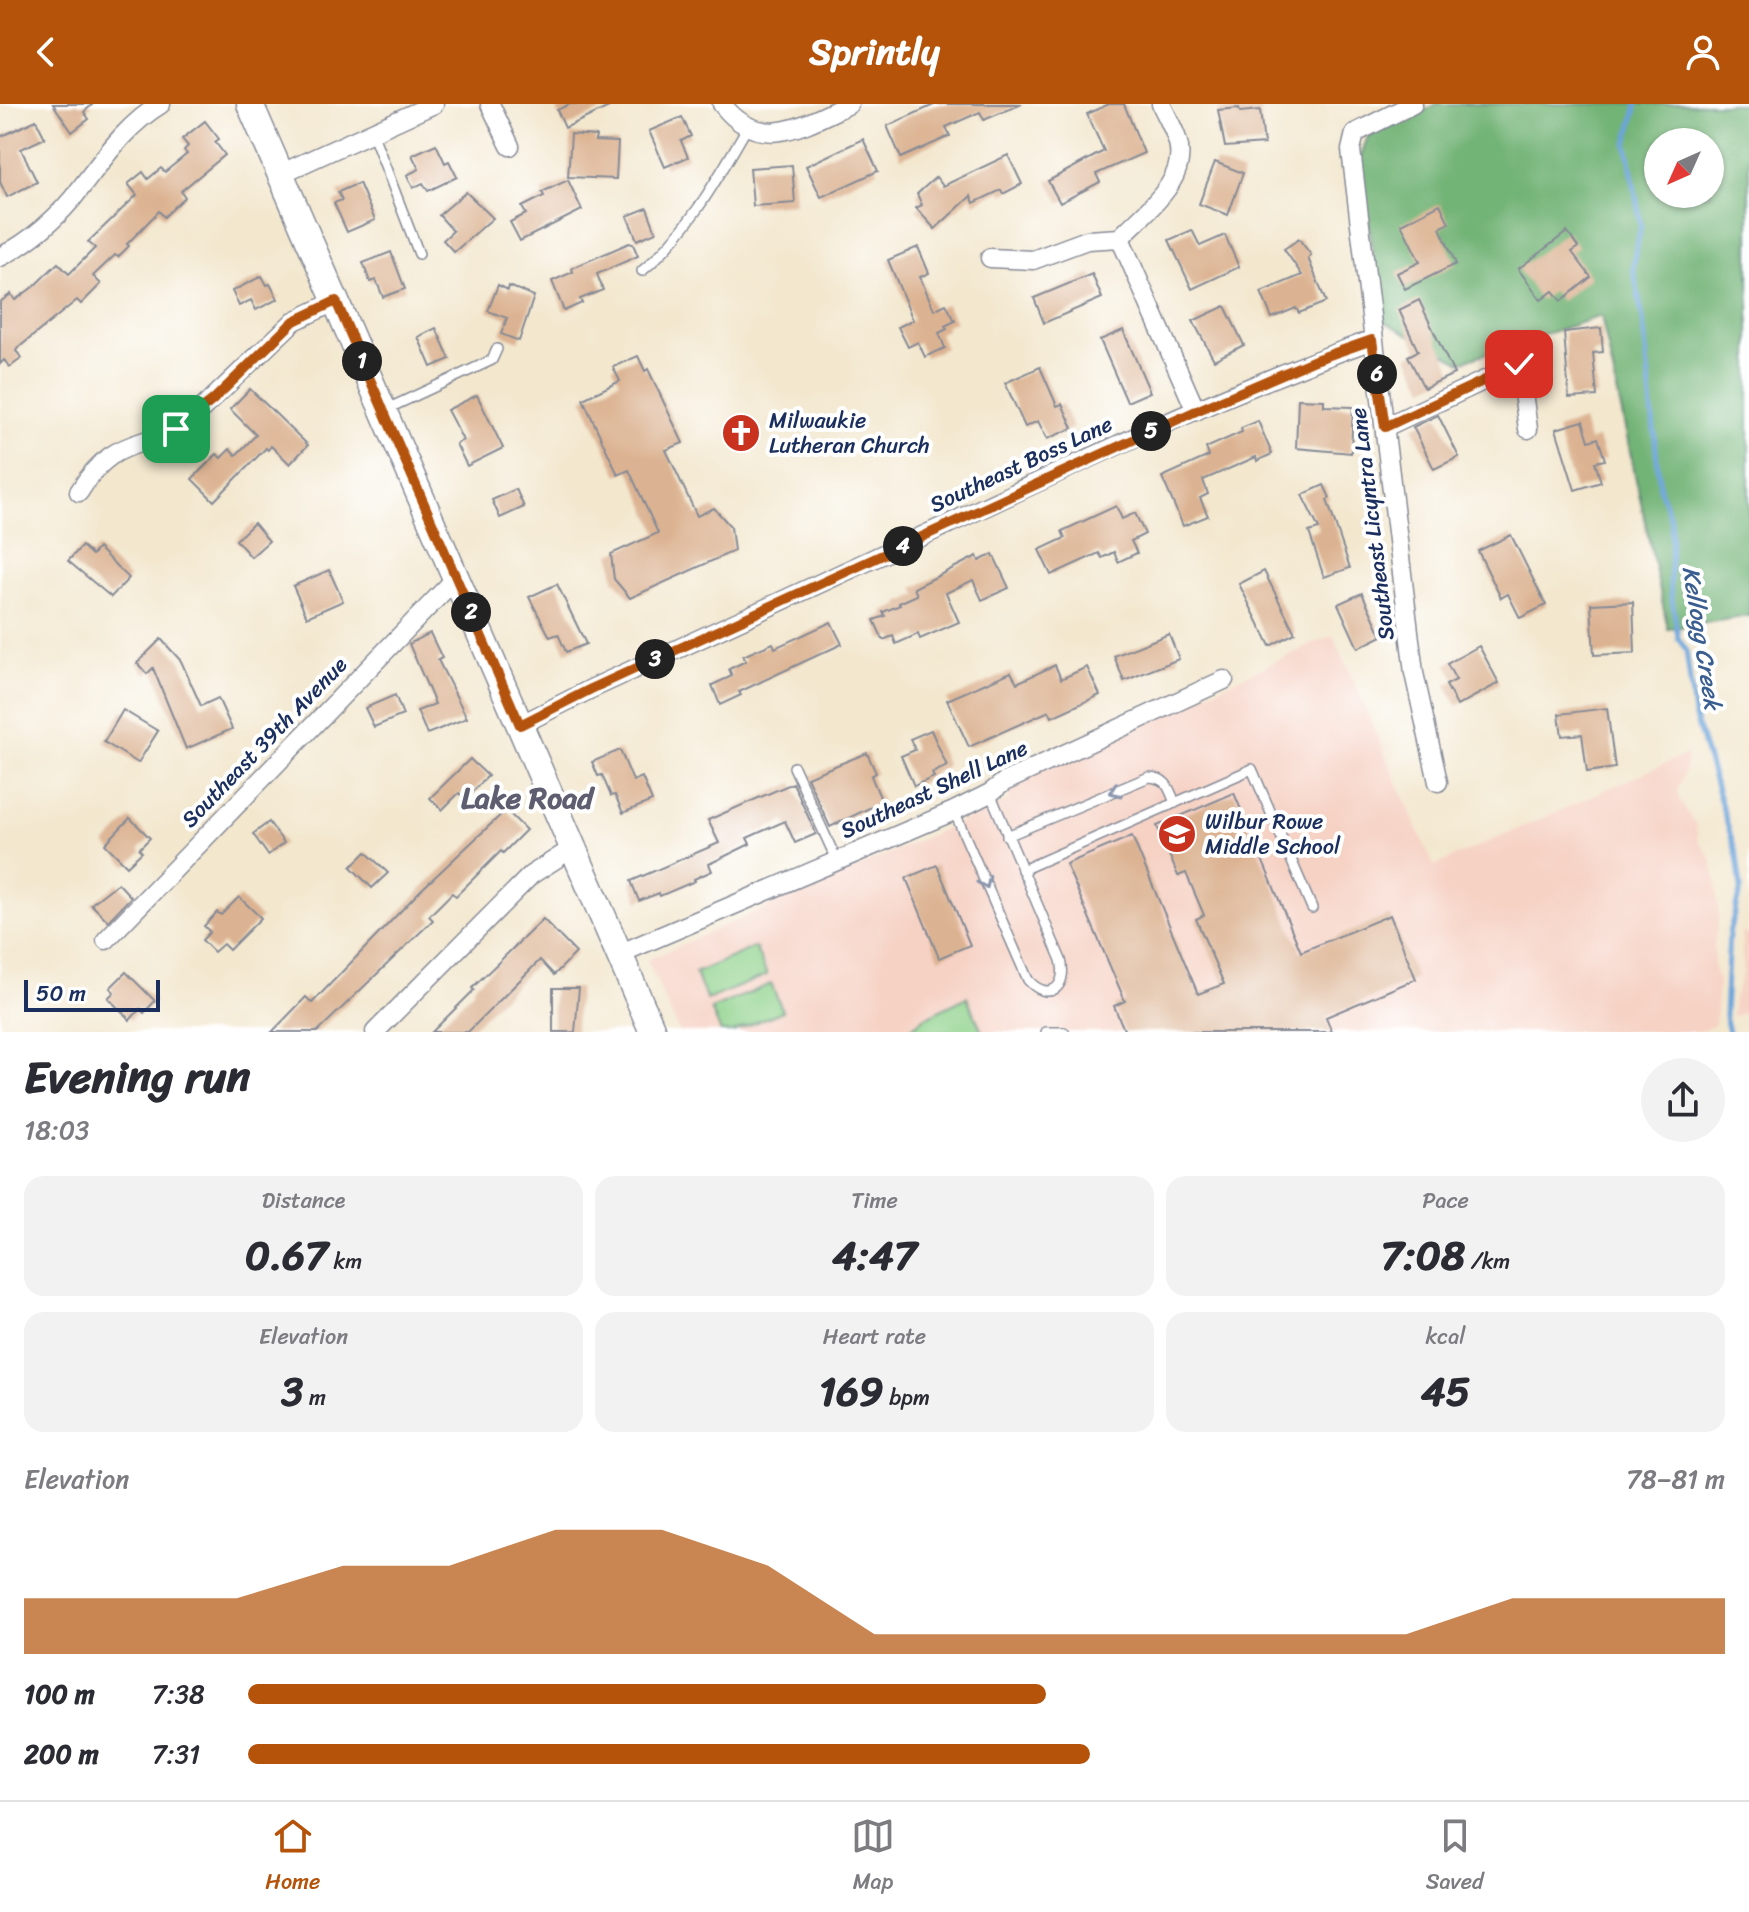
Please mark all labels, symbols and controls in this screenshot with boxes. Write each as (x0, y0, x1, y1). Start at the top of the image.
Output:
text: Sprintly (809, 20, 940, 84)
icon: back (24, 30, 68, 74)
icon: person (1681, 30, 1725, 74)
north arrow (1644, 128, 1724, 208)
map controls (1644, 128, 1724, 208)
pin (1485, 330, 1553, 398)
pin: 1 (342, 341, 382, 381)
text: 1 (357, 341, 367, 380)
icon: check (1497, 342, 1541, 386)
pin: 6 (1357, 354, 1397, 394)
text: 6 (1371, 354, 1383, 393)
pin (142, 395, 210, 463)
place label: Milwaukie Lutheran Church (769, 401, 930, 465)
street label: Southeast Boss Lane (923, 404, 1119, 524)
street label: Southeast Licyntra Lane (1338, 405, 1406, 643)
icon: arrive (154, 407, 198, 451)
pin: 5 (1131, 411, 1171, 451)
text: 5 (1144, 411, 1158, 450)
church icon: Milwaukie Lutheran Church (720, 412, 762, 454)
pin: 4 (883, 526, 923, 566)
text: 4 (896, 526, 910, 565)
water label: Kellogg Creek (1670, 563, 1734, 714)
pin: 2 (451, 592, 491, 632)
text: 2 (465, 592, 477, 631)
pin: 3 (635, 639, 675, 679)
text: 3 (649, 639, 661, 678)
street label: Southeast 39th Avenue (171, 647, 357, 837)
street label: Southeast Shell Lane (834, 728, 1034, 850)
district label: Lake Road (461, 771, 595, 825)
one-way arrow (1109, 781, 1123, 797)
place label: Wilbur Rowe Middle School (1205, 802, 1341, 866)
school or university icon: Wilbur Rowe Middle School (1156, 813, 1198, 855)
one-way arrow (975, 874, 991, 889)
text: 50 m (36, 974, 86, 1013)
scale bar (24, 976, 160, 1012)
text: Evening run (24, 1038, 250, 1116)
button: share (1641, 1058, 1725, 1142)
text: 18:03 (24, 1107, 89, 1153)
text: Distance (262, 1181, 345, 1220)
text: Time (851, 1181, 898, 1220)
text: Pace (1422, 1181, 1469, 1220)
text: 0.67 (245, 1220, 328, 1291)
text: 4:47 (832, 1220, 917, 1291)
text: 7:08 (1381, 1220, 1465, 1291)
text: km (328, 1242, 362, 1281)
text: /km (1465, 1242, 1510, 1281)
text: Elevation (259, 1317, 348, 1356)
text: Heart rate (823, 1317, 926, 1356)
text: kcal (1426, 1317, 1465, 1356)
text: 3 (281, 1356, 303, 1427)
text: 169 (819, 1356, 884, 1427)
text: 45 (1421, 1356, 1470, 1427)
text: m (303, 1378, 326, 1417)
text: bpm (884, 1378, 930, 1417)
text: Elevation (24, 1456, 129, 1502)
text: 78–81 m (1626, 1456, 1725, 1502)
text: 100 m (24, 1671, 95, 1717)
text: 7:38 (152, 1671, 205, 1717)
text: 200 m (24, 1731, 99, 1777)
text: 7:31 (152, 1731, 200, 1777)
tab: Home (265, 1814, 320, 1901)
tab: Map (851, 1814, 895, 1901)
tab: Saved (1426, 1814, 1484, 1901)

